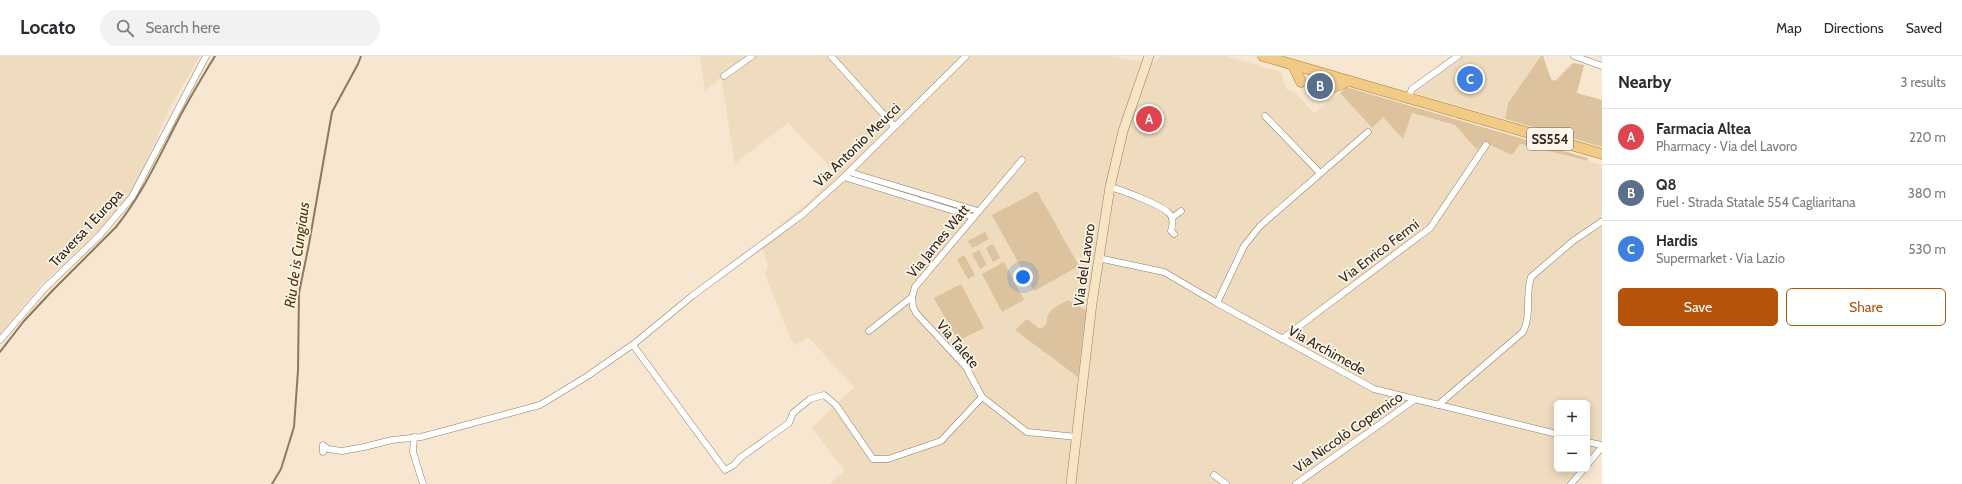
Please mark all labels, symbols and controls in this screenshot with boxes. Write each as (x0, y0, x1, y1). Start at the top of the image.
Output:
search box (100, 10, 380, 46)
text: Locato (20, 16, 76, 39)
icon: search (114, 17, 136, 39)
text: Search here (146, 19, 220, 37)
text: Map (1776, 19, 1802, 37)
text: Directions (1824, 19, 1884, 37)
text: Saved (1906, 19, 1942, 37)
pin: C (1457, 64, 1483, 94)
pin: B (1307, 71, 1333, 101)
text: Nearby (1618, 72, 1671, 92)
text: 3 results (1900, 74, 1946, 90)
street label: Via Antonio Meucci (810, 99, 904, 191)
pin: A (1136, 104, 1162, 134)
text: Farmacia Altea (1656, 120, 1751, 138)
road number: SS554 (1527, 128, 1573, 150)
text: A (1627, 129, 1635, 145)
text: 220 m (1909, 129, 1946, 145)
text: Pharmacy · Via del Lavoro (1656, 138, 1797, 154)
text: Q8 (1656, 176, 1676, 194)
street label: Traversa 1 Europa (45, 185, 127, 271)
text: B (1627, 185, 1635, 201)
text: 380 m (1908, 185, 1946, 201)
text: Fuel · Strada Statale 554 Cagliaritana (1656, 194, 1856, 210)
street label: Via James Watt (903, 200, 973, 281)
water label: Riu de is Cungiaus (281, 201, 313, 309)
street label: Via Enrico Fermi (1335, 215, 1423, 287)
street label: Via del Lavoro (1069, 222, 1099, 307)
text: Hardis (1656, 232, 1698, 250)
text: C (1627, 241, 1635, 257)
text: 530 m (1909, 241, 1946, 257)
text: Supermarket · Via Lazio (1656, 250, 1785, 266)
your location (1013, 267, 1033, 287)
button: Save (1618, 288, 1778, 326)
button: Share (1786, 288, 1946, 326)
street label: Via Talete (933, 316, 983, 372)
street label: Via Archimede (1285, 321, 1369, 379)
street label: Via Niccolò Copernico (1290, 387, 1406, 476)
map controls (1554, 400, 1590, 472)
button: + (1554, 400, 1590, 436)
button: − (1554, 436, 1590, 472)

